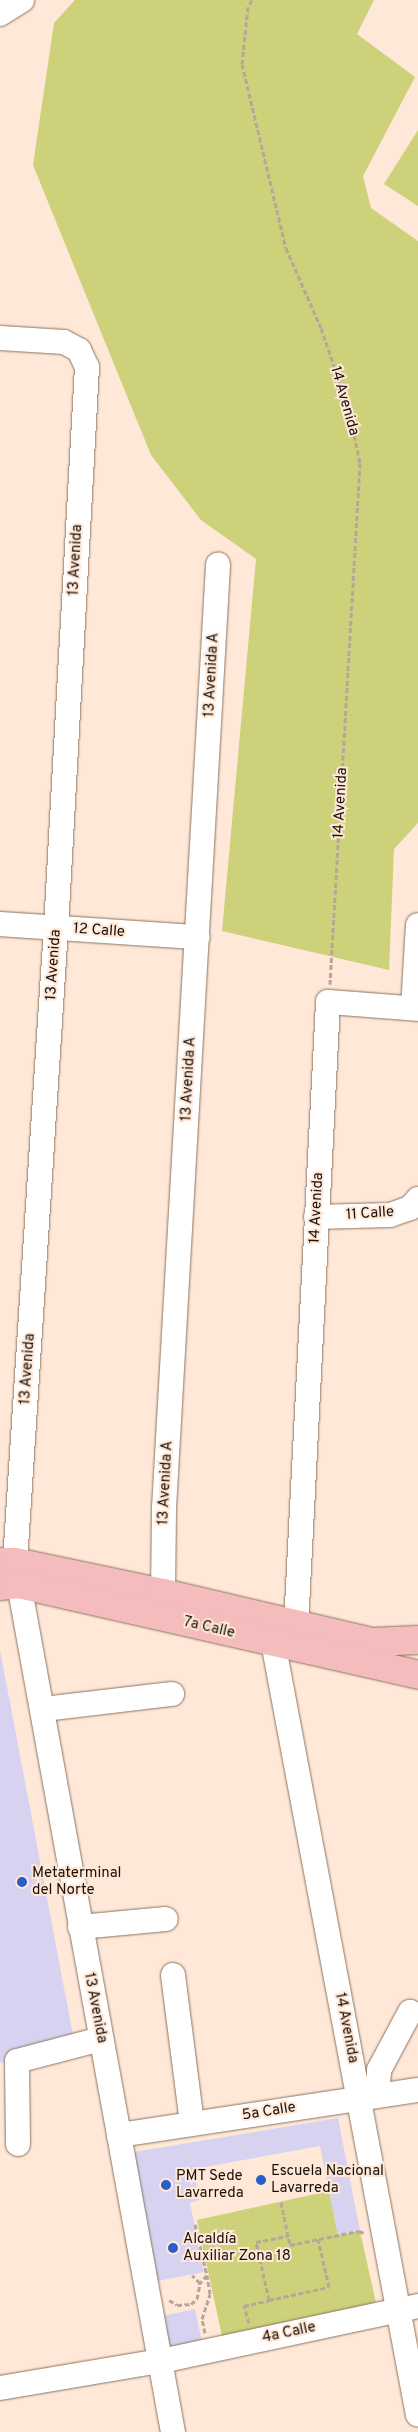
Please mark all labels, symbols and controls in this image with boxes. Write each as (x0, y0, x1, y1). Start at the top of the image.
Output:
street label: 14 Avenida (325, 364, 363, 438)
street label: 13 Avenida (65, 524, 87, 596)
street label: 13 Avenida A (201, 632, 223, 718)
street label: 14 Avenida (330, 767, 352, 839)
street label: 12 Calle (73, 920, 125, 942)
street label: 13 Avenida (43, 928, 65, 1002)
street label: 13 Avenida A (178, 1036, 200, 1122)
street label: 14 Avenida (306, 1172, 328, 1244)
street label: 11 Calle (345, 1203, 395, 1225)
street label: 13 Avenida (17, 1332, 39, 1406)
street label: 13 Avenida A (155, 1440, 177, 1526)
street label: 7a Calle (181, 1613, 237, 1643)
place label: Metaterminal del Norte (32, 1864, 122, 1899)
marker: Metaterminal del Norte (16, 1876, 28, 1888)
street label: 13 Avenida (79, 1971, 111, 2045)
street label: 14 Avenida (330, 1991, 362, 2065)
street label: 5a Calle (241, 2099, 297, 2125)
place label: Escuela Nacional Lavarreda (271, 2162, 384, 2197)
place label: PMT Sede Lavarreda (176, 2167, 244, 2202)
marker: Escuela Nacional Lavarreda (255, 2174, 267, 2186)
marker: PMT Sede Lavarreda (160, 2179, 172, 2191)
place label: Alcaldía Auxiliar Zona 18 (183, 2230, 291, 2265)
marker: Alcaldía Auxiliar Zona 18 (167, 2242, 179, 2254)
street label: 4a Calle (261, 2319, 317, 2347)

